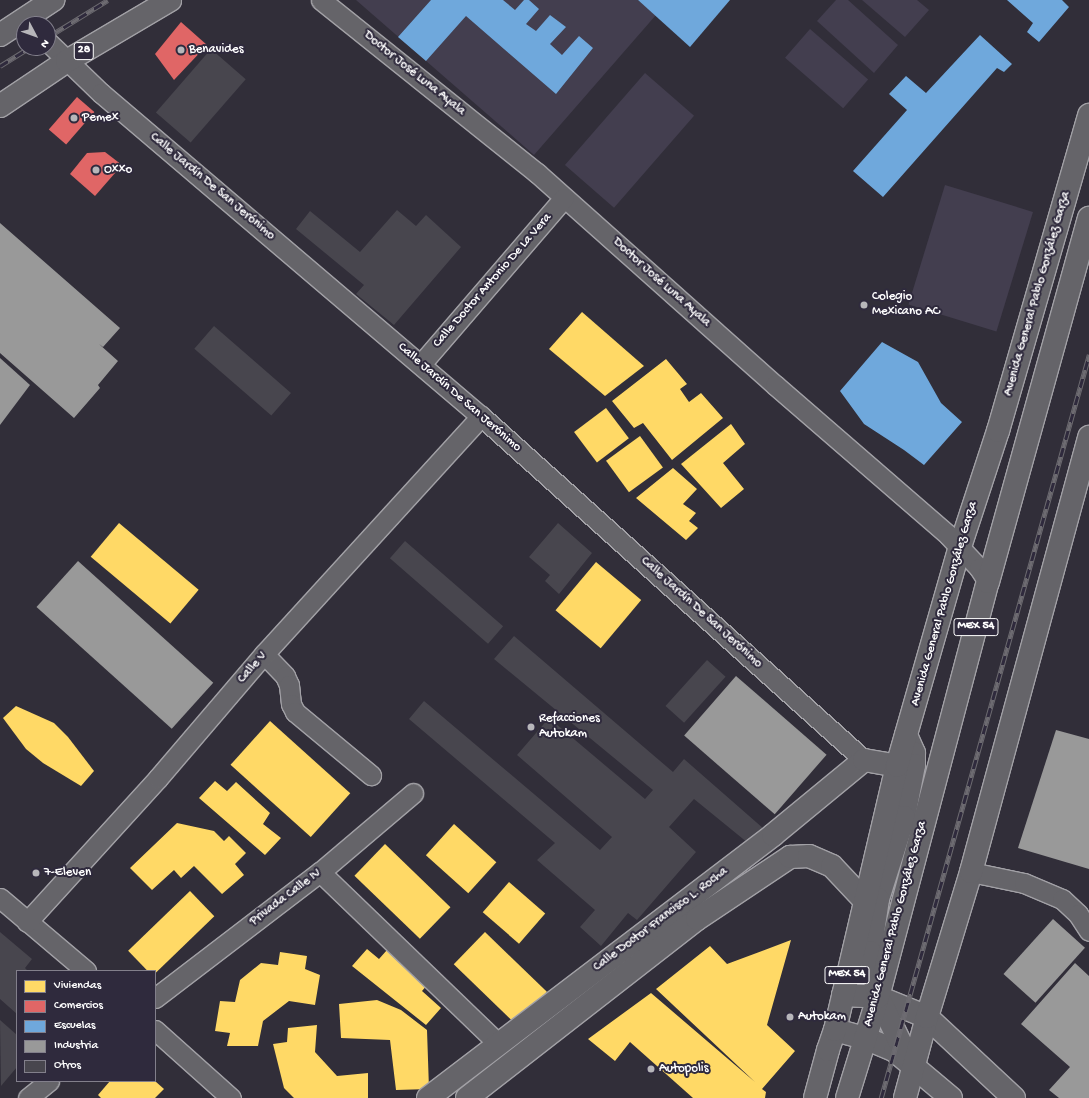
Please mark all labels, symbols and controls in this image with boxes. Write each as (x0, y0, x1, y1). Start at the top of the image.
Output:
north arrow (16, 16, 56, 56)
street label: Doctor José Luna Ayala (360, 28, 468, 120)
text: N (37, 37, 51, 50)
road number: 28 (73, 41, 95, 61)
place label: Benavides (189, 42, 243, 58)
marker: Benavides (176, 45, 186, 55)
place label: Pemex (82, 110, 119, 126)
marker: Pemex (69, 113, 79, 123)
street label: Calle Jardín De San Jerónimo (146, 130, 278, 244)
place label: Oxxo (104, 162, 132, 178)
marker: Oxxo (91, 165, 101, 175)
street label: Avenida General Pablo González Garza (1001, 190, 1075, 398)
street label: Calle Doctor Antonio De La Vera (430, 211, 556, 351)
street label: Doctor José Luna Ayala (609, 235, 713, 331)
place label: Colegio Mexicano AC (872, 290, 940, 321)
marker: Colegio Mexicano AC (859, 300, 869, 310)
street label: Calle Jardín De San Jerónimo (394, 340, 524, 456)
street label: Avenida General Pablo González Garza (908, 500, 982, 708)
street label: Calle Jardín De San Jerónimo (637, 554, 765, 672)
road number: MEX 54 (953, 617, 999, 637)
street label: Calle V (235, 649, 271, 687)
place label: Refacciones Autokam (539, 712, 600, 743)
marker: Refacciones Autokam (526, 722, 536, 732)
street label: Avenida General Pablo González Garza (861, 820, 931, 1028)
street label: Calle Doctor Francisco L. Rocha (591, 864, 731, 976)
place label: 7-Eleven (44, 865, 91, 881)
street label: Privada Calle IV (247, 866, 325, 930)
marker: 7-Eleven (31, 868, 41, 878)
road number: MEX 54 (824, 965, 870, 985)
legend (16, 970, 156, 1082)
text: Viviendas (54, 979, 101, 993)
text: Comercios (54, 999, 103, 1013)
place label: Autokam (798, 1009, 846, 1025)
marker: Autokam (785, 1012, 795, 1022)
text: Escuelas (54, 1019, 96, 1033)
text: Industria (54, 1039, 98, 1053)
text: Otros (54, 1059, 81, 1073)
place label: Autopolis (659, 1061, 708, 1077)
marker: Autopolis (646, 1064, 656, 1074)

